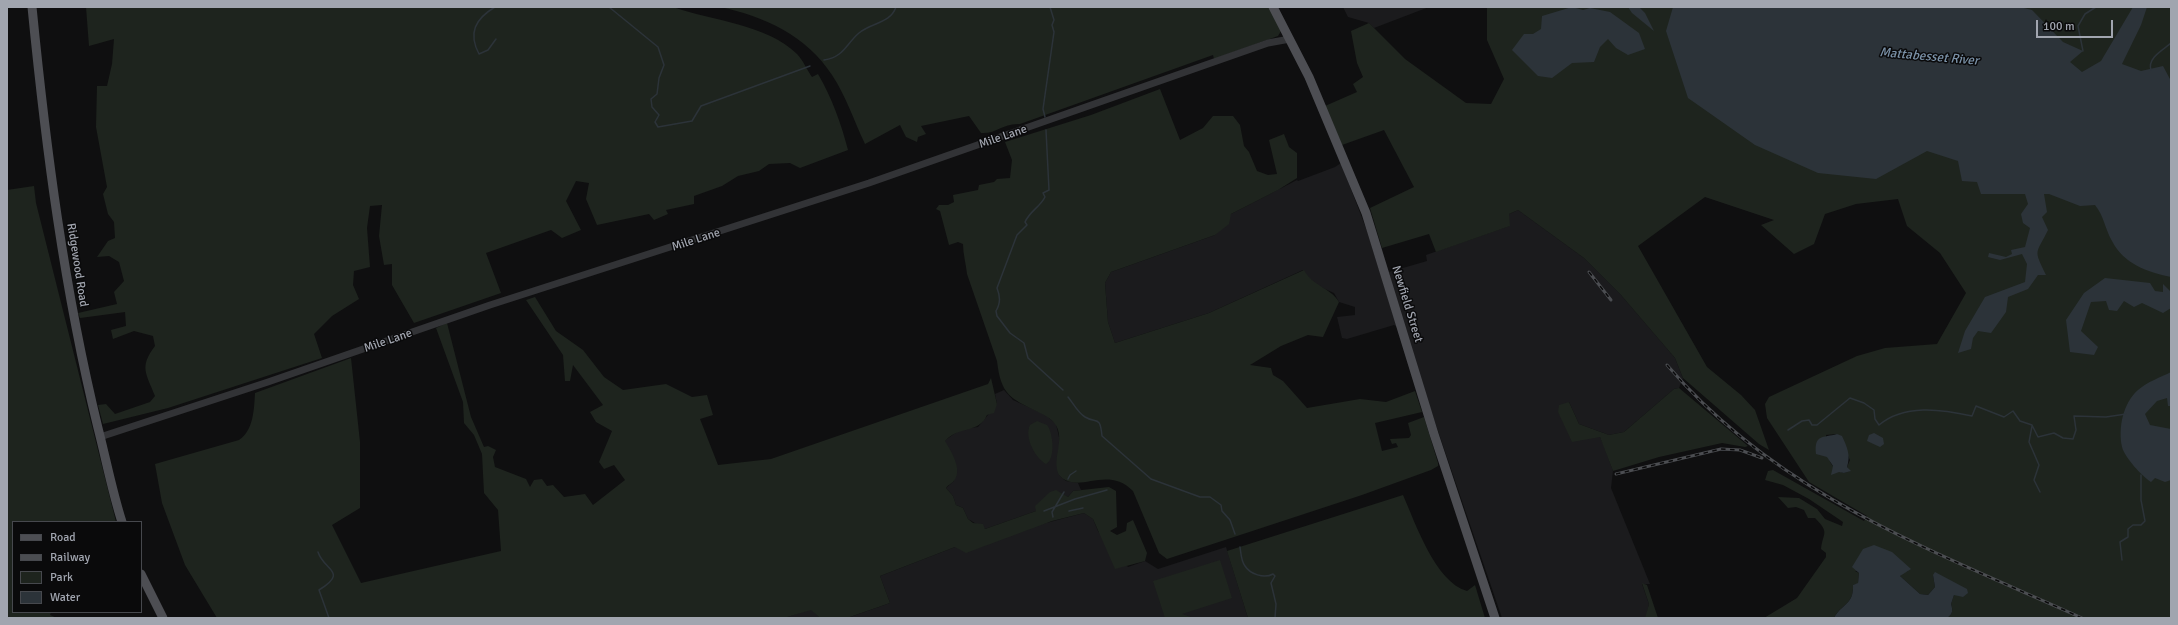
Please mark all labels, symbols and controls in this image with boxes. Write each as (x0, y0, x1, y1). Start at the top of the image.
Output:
scale bar (2038, 12, 2115, 38)
text: 100 m (2043, 19, 2075, 34)
water label: Mattabesset River (1879, 45, 1979, 69)
street label: Mile Lane (977, 122, 1029, 152)
street label: Ridgewood Road (63, 222, 91, 308)
street label: Mile Lane (670, 225, 722, 255)
street label: Newfield Street (1388, 264, 1426, 344)
street label: Mile Lane (362, 326, 414, 356)
legend (12, 521, 142, 613)
text: Road (50, 530, 76, 545)
text: Railway (50, 550, 90, 565)
text: Park (50, 570, 73, 585)
text: Water (50, 590, 80, 605)

